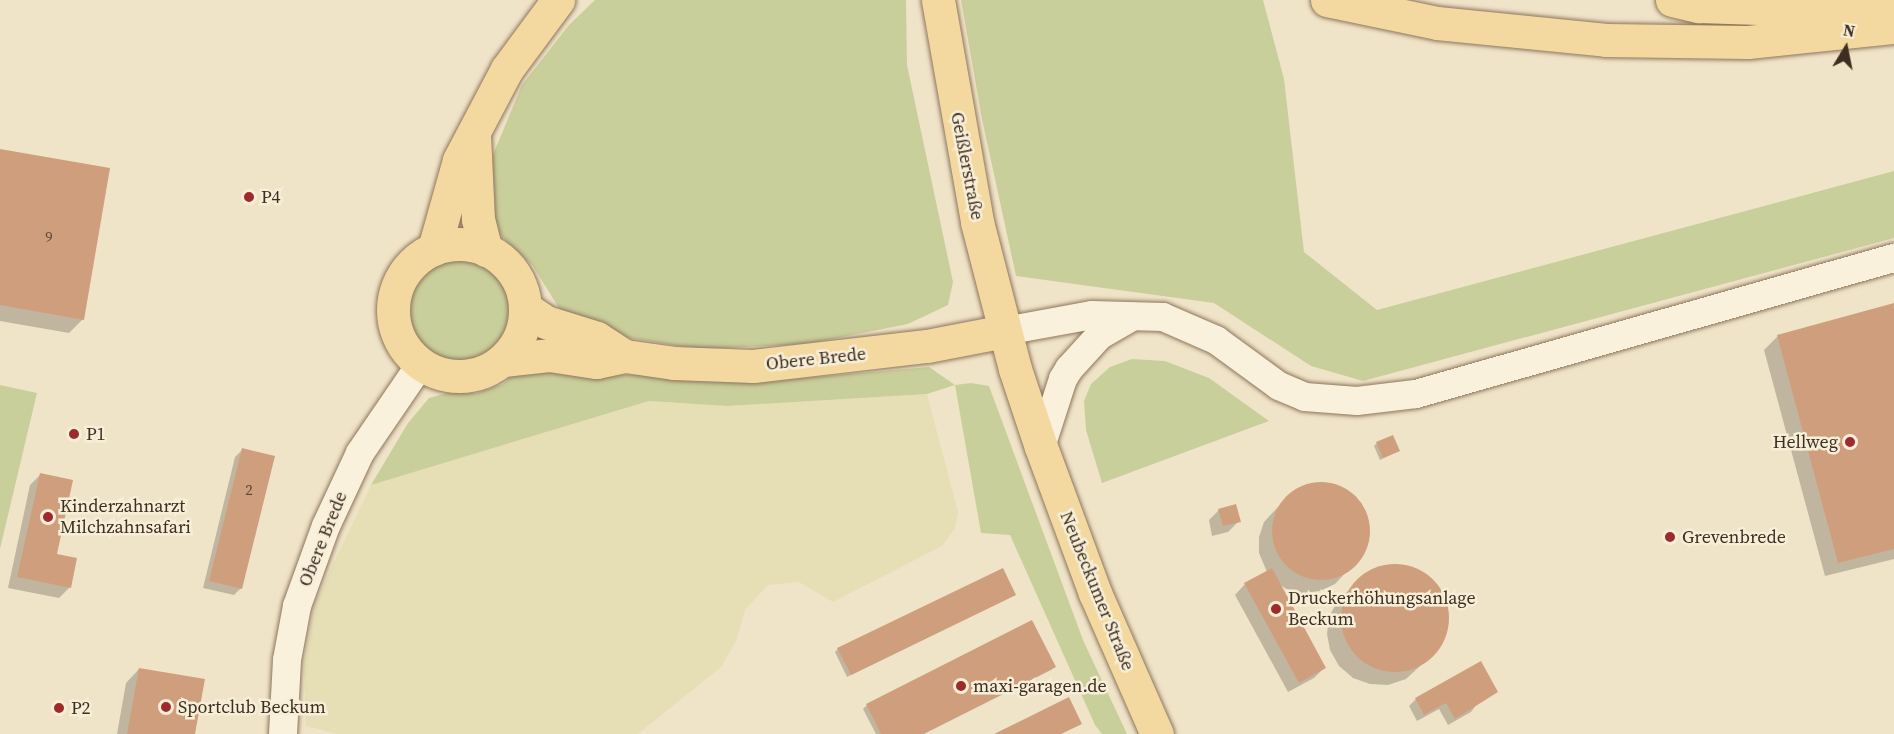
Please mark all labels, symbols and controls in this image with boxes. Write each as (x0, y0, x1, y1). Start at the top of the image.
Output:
north arrow (1816, 18, 1876, 78)
text: N (1841, 18, 1857, 42)
street label: Geißlerstraße (946, 110, 988, 222)
place label: P4 (261, 186, 281, 208)
marker: P4 (242, 190, 256, 204)
house number: 9 (45, 228, 53, 246)
street label: Obere Brede (765, 343, 867, 375)
place label: P1 (86, 423, 106, 445)
marker: P1 (67, 427, 81, 441)
place label: Hellweg (1773, 431, 1838, 453)
marker: Hellweg (1843, 435, 1857, 449)
house number: 2 (245, 481, 253, 499)
street label: Obere Brede (294, 488, 352, 590)
place label: Kinderzahnarzt Milchzahnsafari (60, 496, 191, 538)
street label: Neubeckumer Straße (1055, 508, 1139, 674)
marker: Kinderzahnarzt Milchzahnsafari (41, 510, 55, 524)
place label: Grevenbrede (1682, 526, 1786, 548)
marker: Grevenbrede (1663, 530, 1677, 544)
place label: Druckerhöhungsanlage Beckum (1288, 588, 1476, 630)
marker: Druckerhöhungsanlage Beckum (1269, 602, 1283, 616)
place label: maxi-garagen.de (973, 675, 1107, 697)
marker: maxi-garagen.de (954, 679, 968, 693)
place label: Sportclub Beckum (178, 696, 326, 718)
place label: P2 (71, 697, 91, 719)
marker: Sportclub Beckum (159, 700, 173, 714)
marker: P2 (52, 701, 66, 715)

